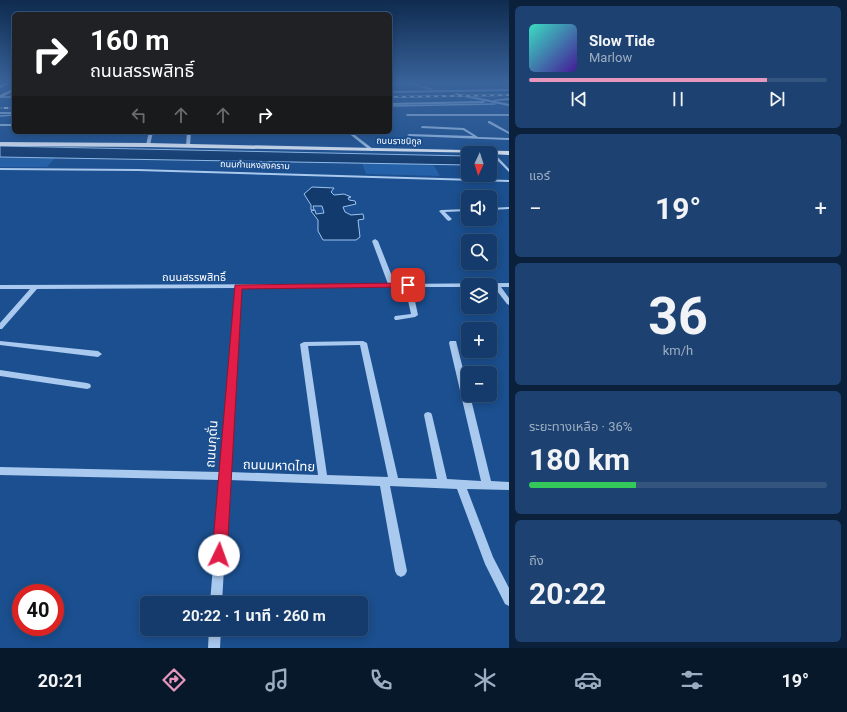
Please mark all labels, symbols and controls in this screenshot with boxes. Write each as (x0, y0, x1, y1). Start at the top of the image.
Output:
text: 160 m (90, 24, 169, 57)
icon: right (24, 28, 76, 80)
text: Slow Tide (589, 32, 655, 50)
text: Marlow (589, 50, 632, 65)
text: ถนนสรรพสิทธิ์ (90, 60, 194, 81)
icon: previous (568, 88, 590, 110)
icon: pause (667, 88, 689, 110)
icon: next (766, 88, 788, 110)
icon: left (128, 104, 150, 126)
icon: ahead (170, 104, 192, 126)
icon: ahead (212, 104, 234, 126)
icon: right (254, 104, 276, 126)
street label: ถนนราชนิกูล (376, 136, 422, 147)
north arrow (461, 146, 497, 182)
map controls (461, 146, 497, 402)
street label: ถนนกำแหงสงคราม (220, 159, 290, 171)
text: แอร์ (529, 168, 550, 183)
button: sound (461, 190, 497, 226)
text: 19° (655, 191, 701, 226)
text: − (529, 196, 542, 221)
text: + (815, 196, 827, 221)
button: search (461, 234, 497, 270)
pin (391, 268, 425, 302)
street label: ถนนสรรพสิทธิ์ (162, 271, 226, 284)
icon: arrive (397, 274, 419, 296)
button: layers (461, 278, 497, 314)
text: 36 (648, 286, 708, 347)
button: + (461, 322, 497, 358)
text: km/h (663, 343, 693, 358)
button: − (461, 366, 497, 402)
text: ระยะทางเหลือ · 36% (529, 419, 632, 434)
street label: ถนนกุดั่น (201, 420, 221, 468)
text: 180 km (529, 442, 630, 477)
street label: ถนนมหาดไทย (243, 457, 315, 474)
position arrow (198, 534, 240, 576)
text: ถึง (529, 553, 544, 568)
text: 20:22 (529, 576, 606, 611)
speed limit sign: 40 (12, 584, 64, 636)
text: 20:22 · 1 นาที · 260 m (182, 607, 326, 625)
icon: directions (160, 666, 188, 694)
icon: music (263, 666, 291, 694)
icon: phone (367, 666, 395, 694)
icon: climate (471, 666, 499, 694)
icon: car (574, 666, 602, 694)
icon: filters (678, 666, 706, 694)
text: 20:21 (38, 670, 84, 691)
text: 19° (781, 670, 809, 691)

